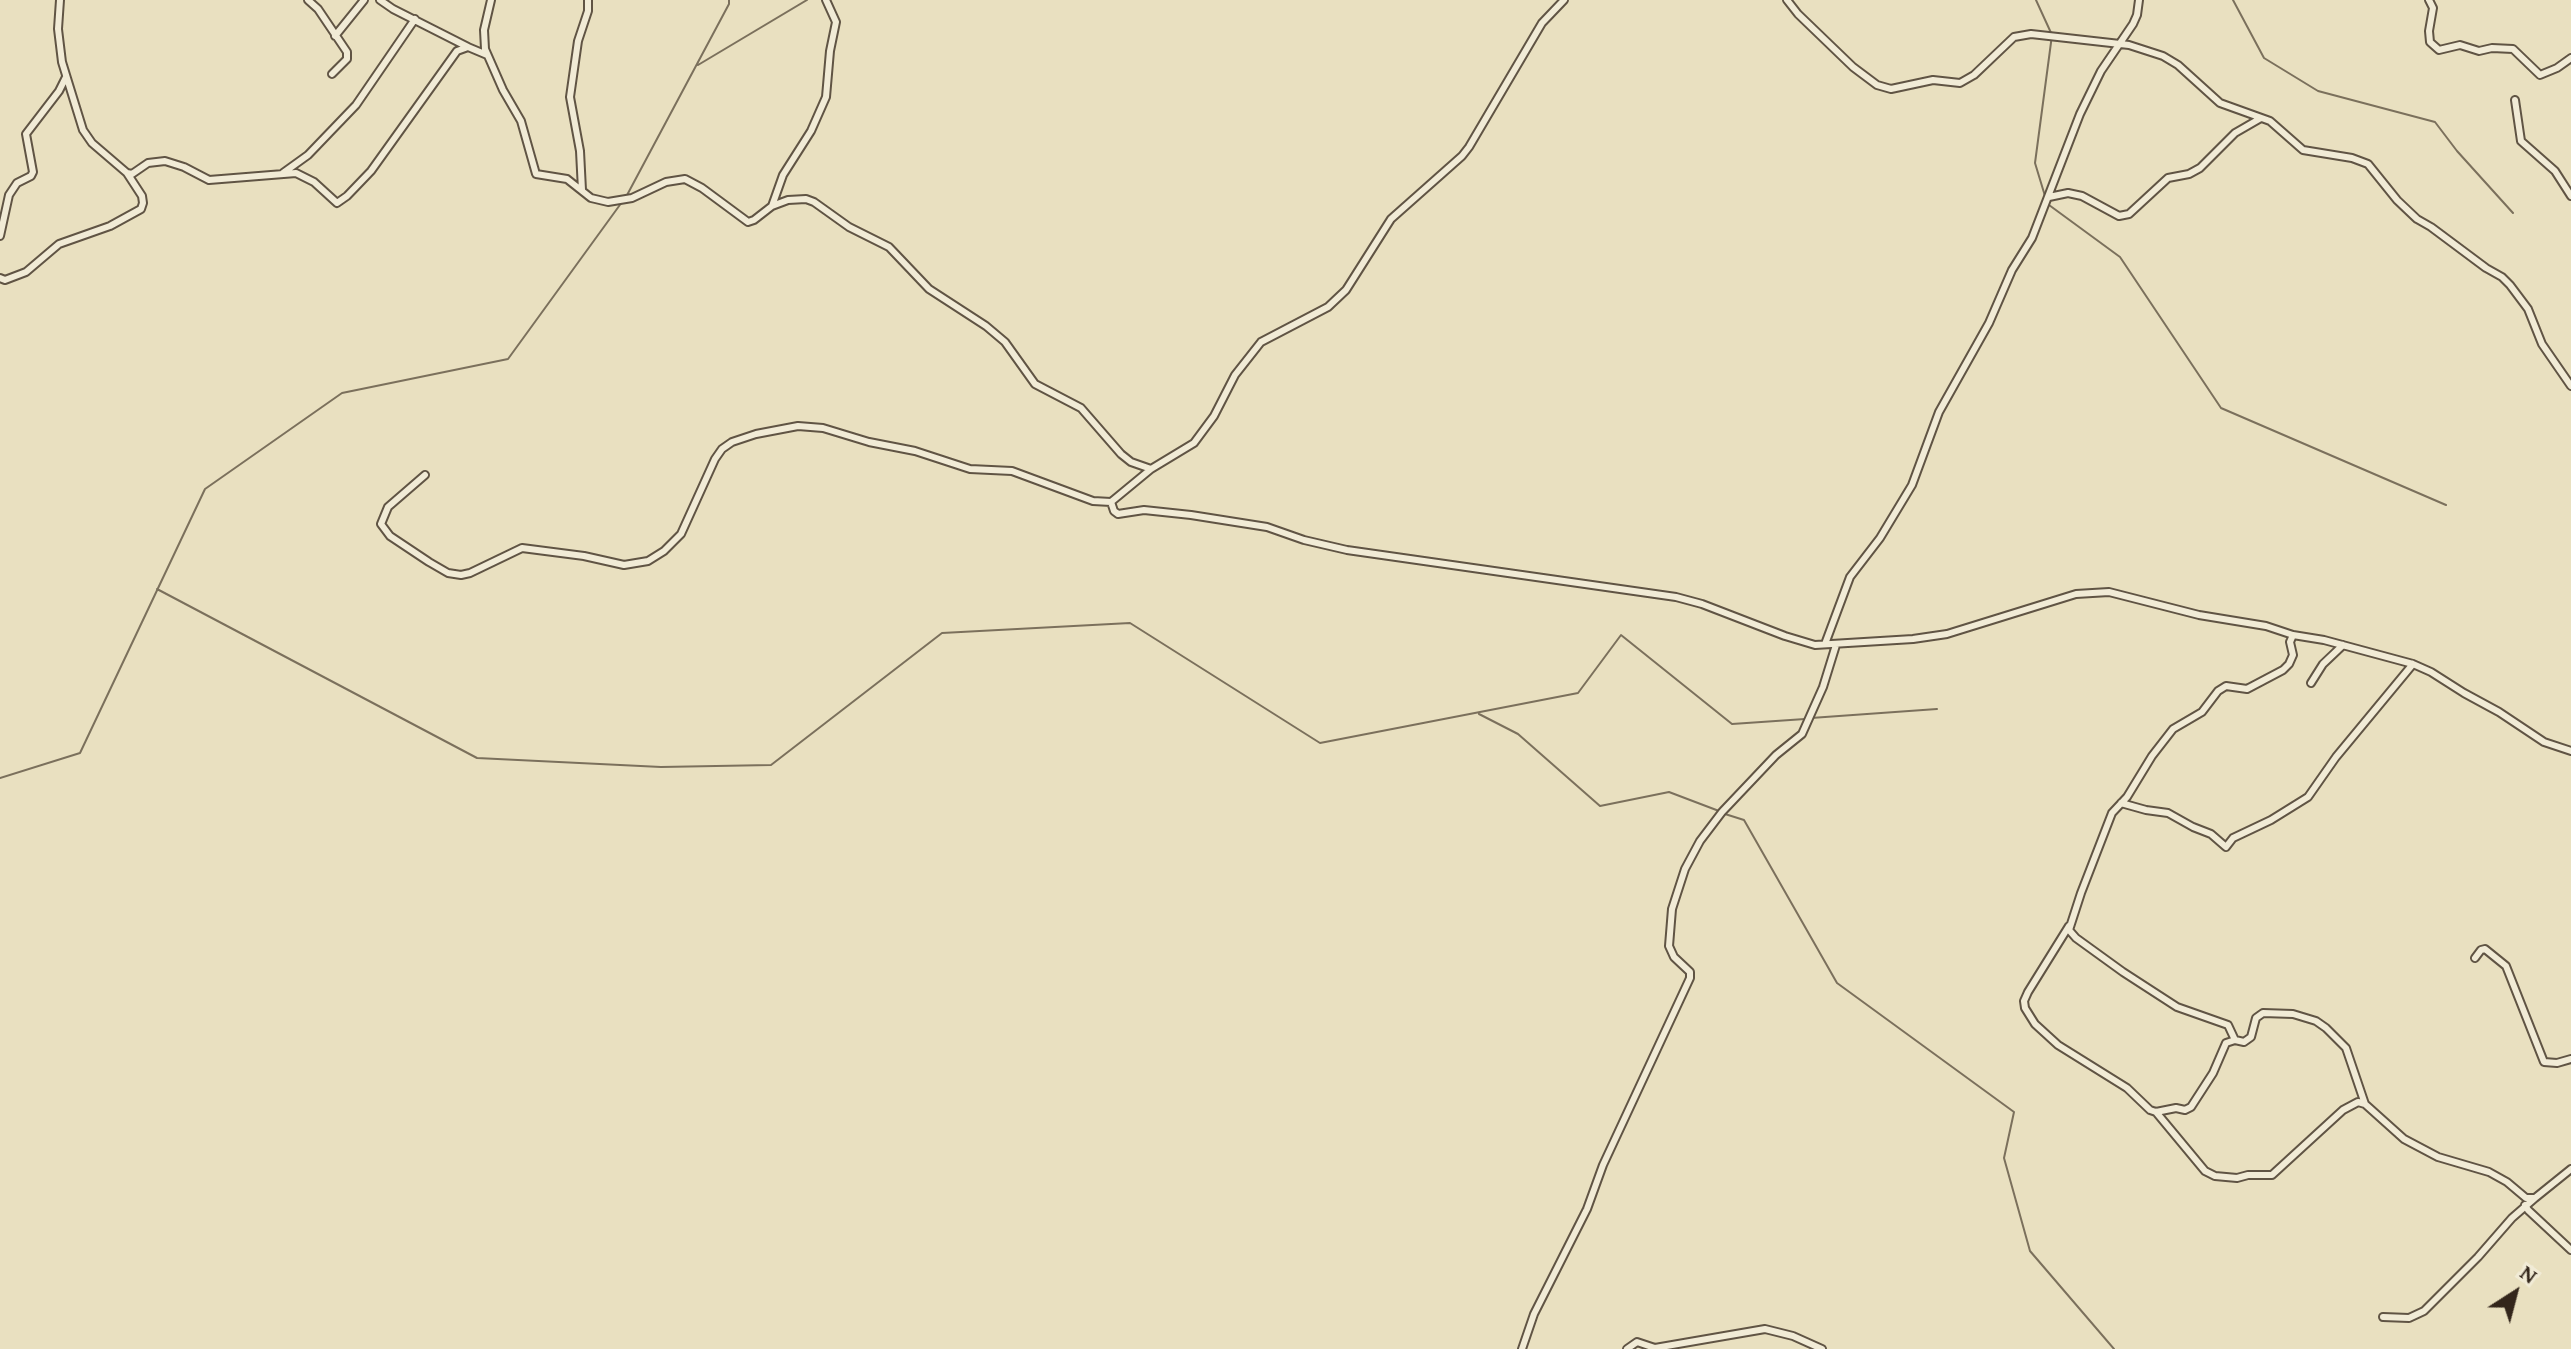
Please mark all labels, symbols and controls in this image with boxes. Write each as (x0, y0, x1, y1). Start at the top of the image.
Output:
north arrow (2475, 1253, 2555, 1333)
text: N (2514, 1256, 2544, 1291)

